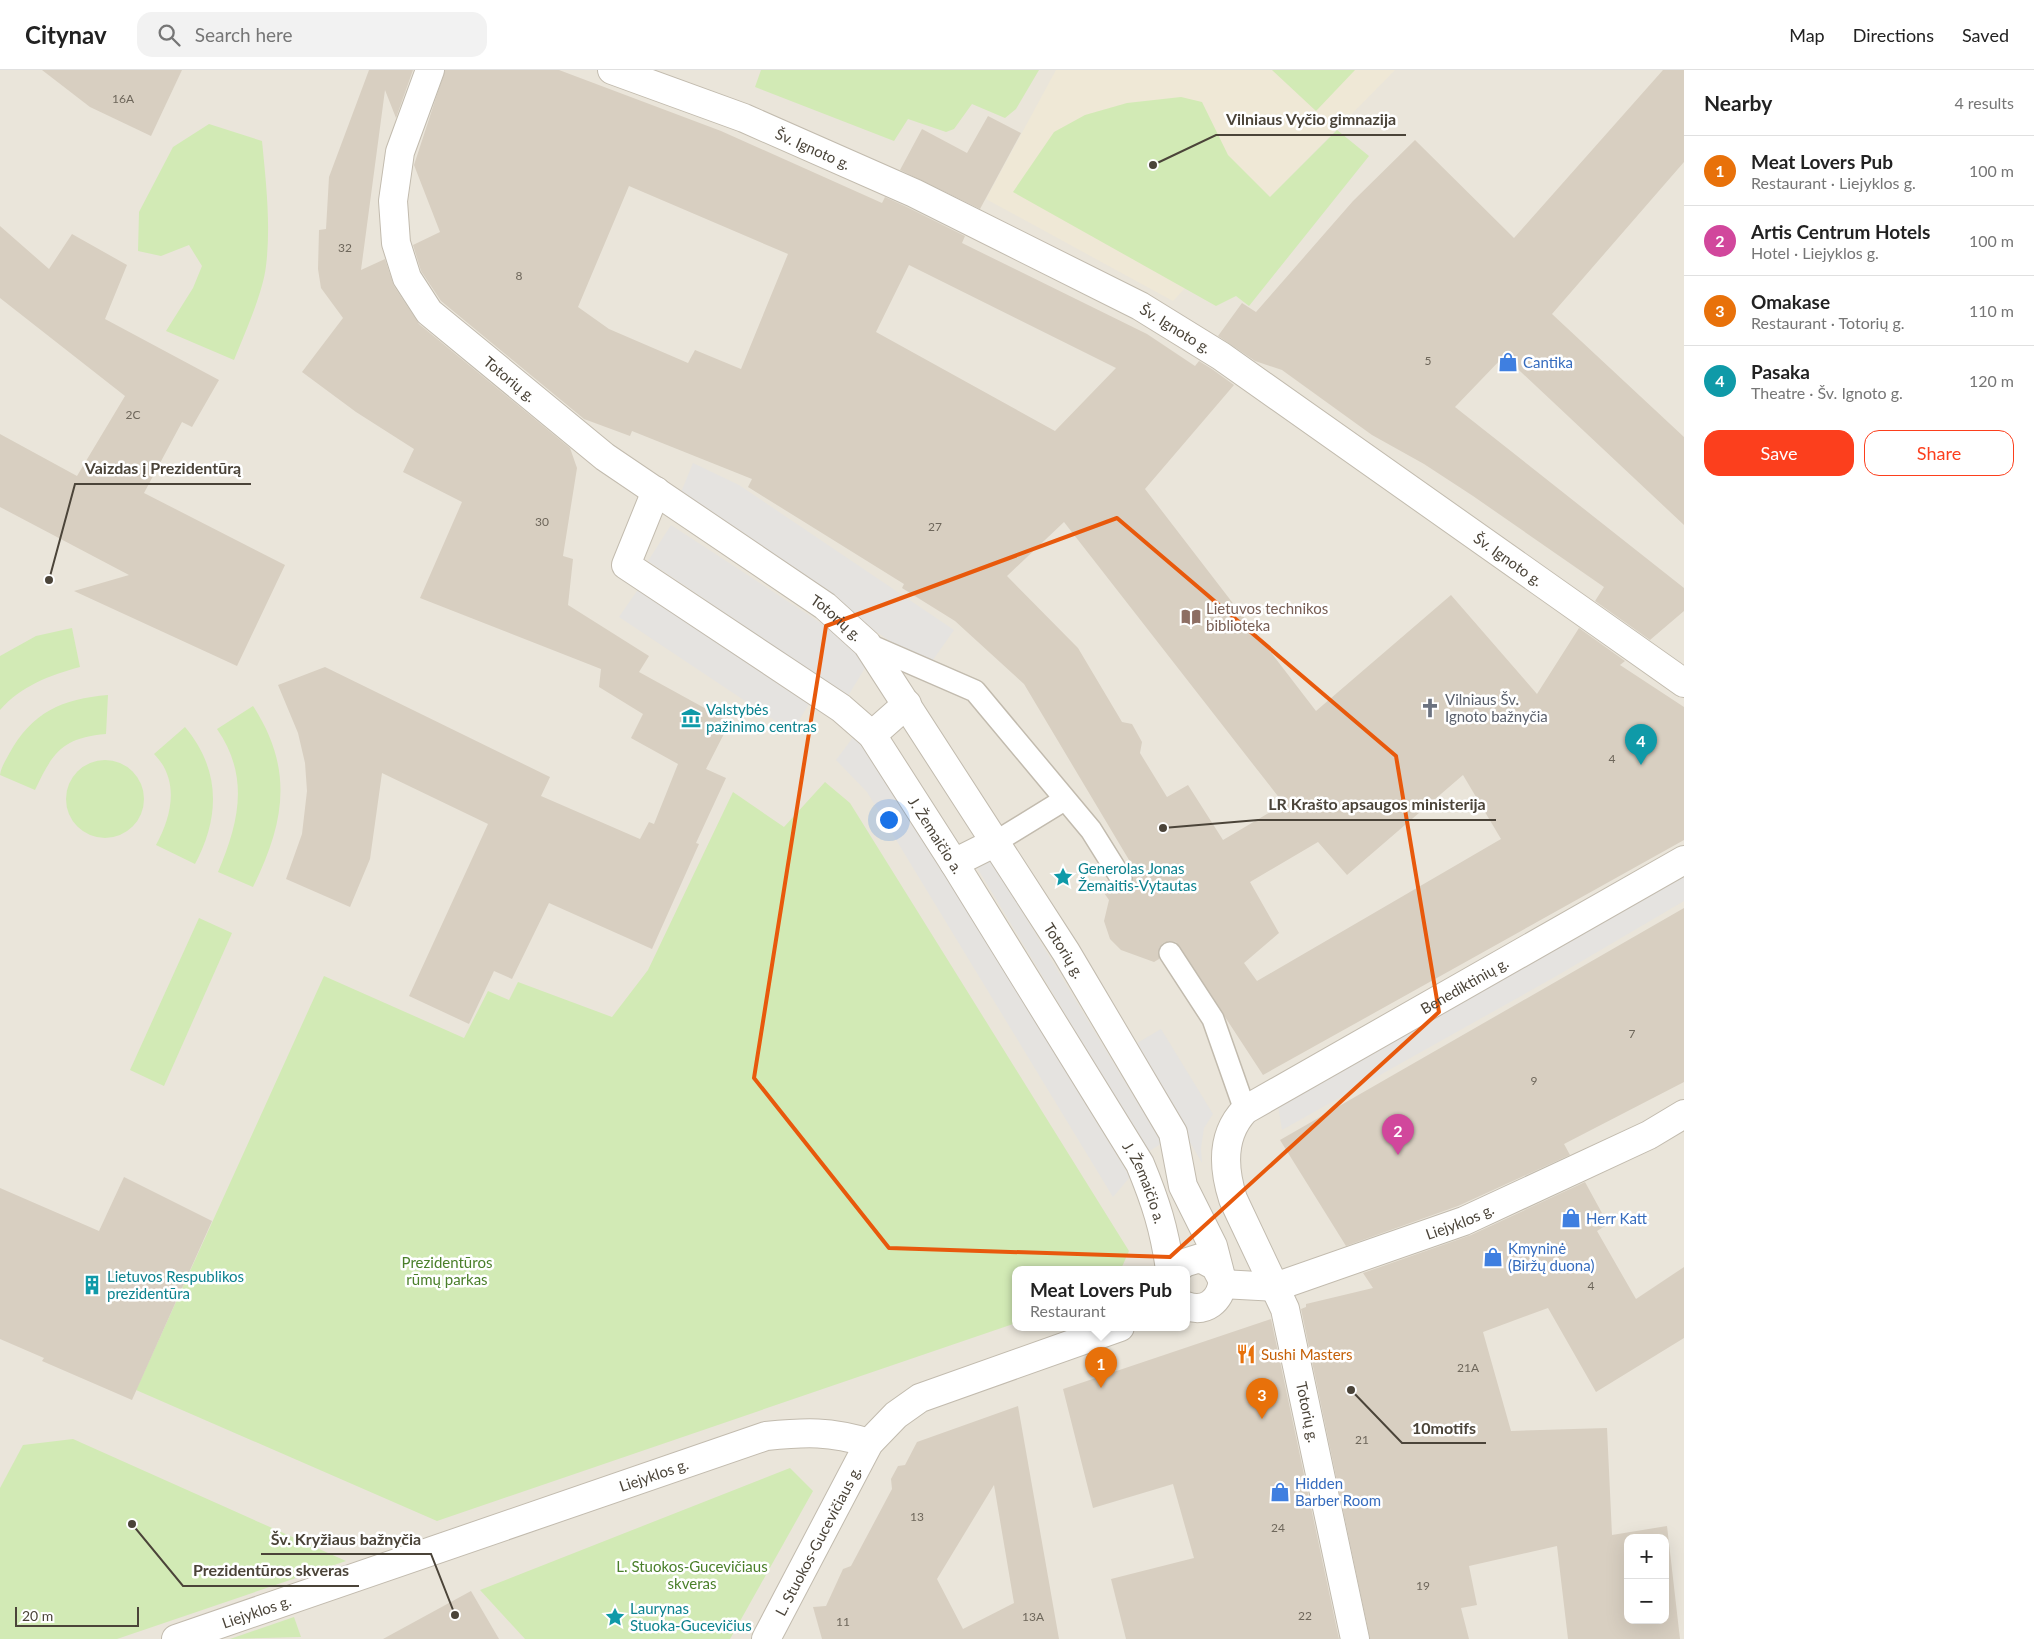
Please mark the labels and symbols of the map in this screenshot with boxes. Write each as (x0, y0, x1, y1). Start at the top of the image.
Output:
house number: 16A (112, 91, 135, 106)
callout: Vilniaus Vyčio gimnazija (1216, 104, 1406, 135)
text: Vilniaus Vyčio gimnazija (1225, 109, 1396, 128)
street label: Šv. Ignoto g. (773, 124, 853, 173)
house number: 32 (338, 240, 352, 255)
house number: 8 (516, 268, 523, 283)
street label: Šv. Ignoto g. (1137, 299, 1215, 357)
shop icon: Cantika (1497, 351, 1519, 373)
street label: Totorių g. (480, 352, 540, 405)
house number: 5 (1425, 353, 1432, 368)
place label: Cantika (1523, 353, 1573, 371)
house number: 2C (126, 407, 140, 422)
callout: Vaizdas į Prezidentūrą (75, 453, 251, 484)
text: Vaizdas į Prezidentūrą (84, 458, 242, 477)
house number: 30 (535, 514, 549, 529)
house number: 27 (928, 519, 942, 534)
street label: Šv. Ignoto g. (1471, 529, 1546, 589)
street label: Totorių g. (808, 590, 866, 644)
place label: Lietuvos technikos biblioteka (1206, 599, 1328, 634)
library icon: Lietuvos technikos biblioteka (1180, 606, 1202, 628)
place label: Vilniaus Šv. Ignoto bažnyčia (1445, 690, 1548, 725)
church icon: Vilniaus Šv. Ignoto bažnyčia (1419, 697, 1441, 719)
place label: Valstybės pažinimo centras (706, 700, 817, 735)
museum icon: Valstybės pažinimo centras (680, 707, 702, 729)
pin: 4 (1625, 724, 1657, 765)
house number: 4 (1609, 751, 1616, 766)
callout: LR Krašto apsaugos ministerija (1258, 789, 1496, 820)
street label: J. Žemaičio a. (905, 793, 967, 877)
text: LR Krašto apsaugos ministerija (1268, 794, 1486, 813)
your location (876, 807, 902, 833)
place label: Generolas Jonas Žemaitis-Vytautas (1078, 859, 1197, 894)
place icon: Generolas Jonas Žemaitis-Vytautas (1052, 866, 1074, 888)
street label: Totorių g. (1040, 919, 1088, 981)
street label: Benediktinių g. (1417, 953, 1511, 1017)
house number: 7 (1629, 1026, 1636, 1041)
house number: 9 (1531, 1073, 1538, 1088)
pin: 2 (1382, 1114, 1414, 1155)
street label: J. Žemaičio a. (1119, 1138, 1170, 1226)
street label: Liejyklos g. (1423, 1199, 1497, 1243)
shop icon: Herr Katt (1560, 1207, 1582, 1229)
place label: Herr Katt (1586, 1209, 1648, 1227)
place label: Kmyninė (Biržų duona) (1508, 1239, 1594, 1274)
shop icon: Kmyninė (Biržų duona) (1482, 1246, 1504, 1268)
park label: Prezidentūros rūmų parkas (402, 1253, 492, 1288)
place label: Lietuvos Respublikos prezidentūra (107, 1267, 244, 1302)
building icon: Lietuvos Respublikos prezidentūra (81, 1274, 103, 1296)
house number: 4 (1588, 1278, 1595, 1293)
restaurant icon: Sushi Masters (1235, 1343, 1257, 1365)
place label: Sushi Masters (1261, 1345, 1352, 1363)
pin: 1 (1085, 1347, 1117, 1388)
house number: 21A (1457, 1360, 1480, 1375)
pin: 3 (1246, 1378, 1278, 1419)
street label: Totorių g. (1293, 1380, 1323, 1444)
callout: 10motifs (1402, 1412, 1486, 1443)
text: 10motifs (1412, 1418, 1476, 1437)
house number: 21 (1355, 1432, 1369, 1447)
street label: Liejyklos g. (617, 1454, 690, 1495)
street label: L. Stuokos-Gucevičiaus g. (771, 1463, 864, 1619)
place label: Hidden Barber Room (1295, 1474, 1381, 1509)
shop icon: Hidden Barber Room (1269, 1481, 1291, 1503)
house number: 13 (910, 1509, 924, 1524)
house number: 24 (1271, 1520, 1285, 1535)
callout: Šv. Kryžiaus bažnyčia (261, 1523, 431, 1554)
text: Šv. Kryžiaus bažnyčia (271, 1529, 421, 1548)
callout: Prezidentūros skveras (183, 1555, 359, 1586)
park label: L. Stuokos-Gucevičiaus skveras (616, 1557, 768, 1592)
text: Prezidentūros skveras (193, 1560, 349, 1579)
house number: 19 (1416, 1578, 1430, 1593)
street label: Liejyklos g. (219, 1591, 293, 1632)
place label: Laurynas Stuoka-Gucevičius (630, 1599, 752, 1634)
scale bar (15, 1604, 139, 1627)
place icon: Laurynas Stuoka-Gucevičius (604, 1606, 626, 1628)
house number: 22 (1298, 1608, 1312, 1623)
house number: 13A (1022, 1609, 1045, 1624)
house number: 11 (836, 1614, 850, 1629)

